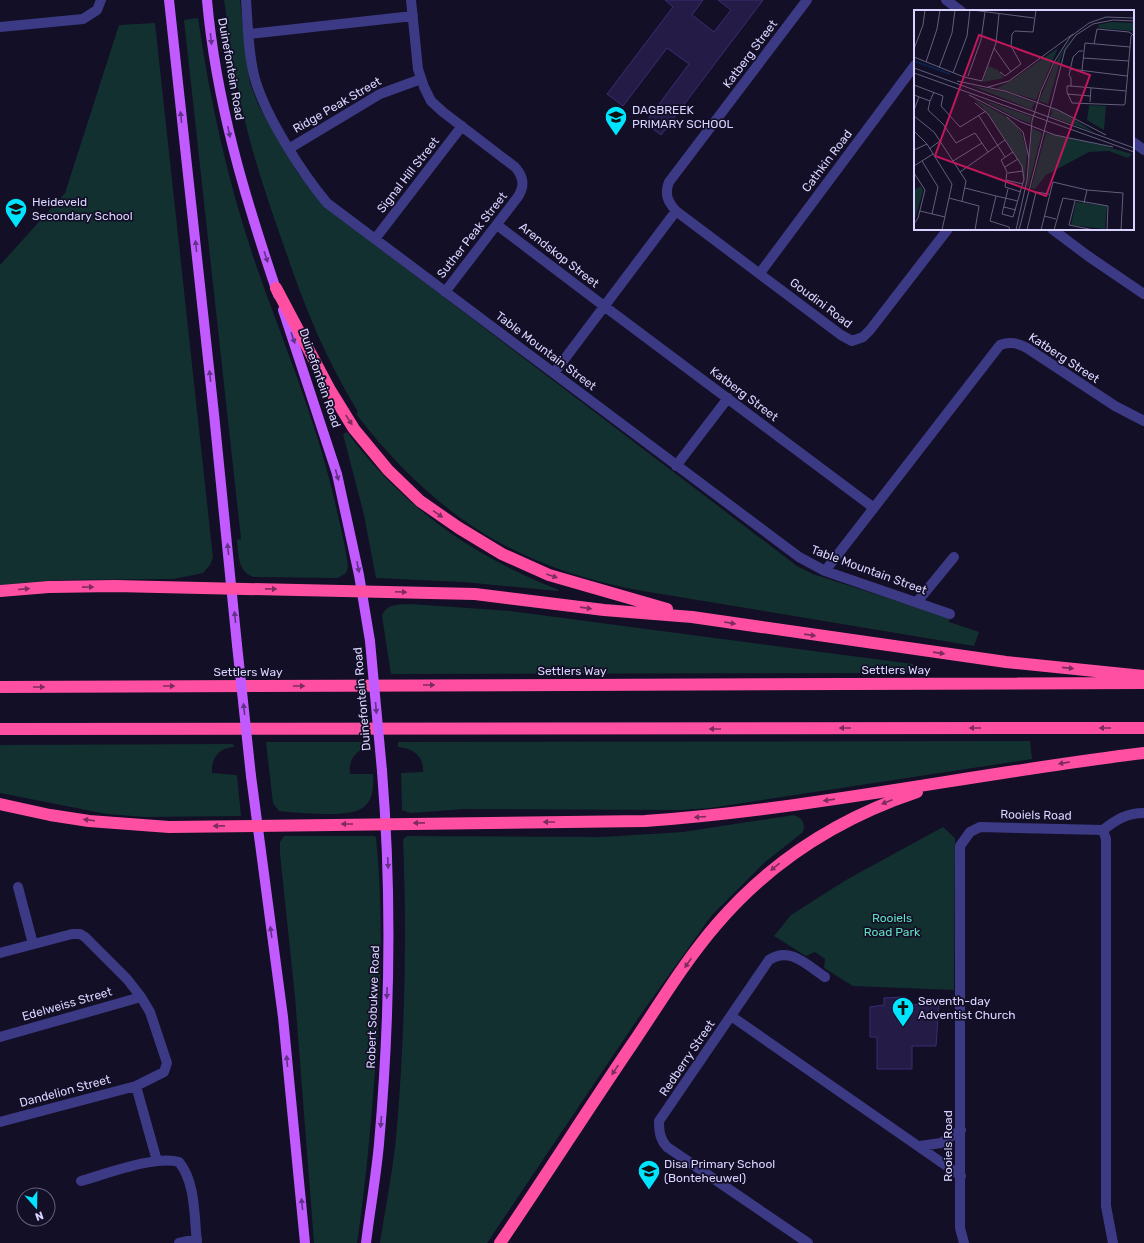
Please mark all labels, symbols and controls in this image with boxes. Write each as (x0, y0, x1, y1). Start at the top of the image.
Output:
inset map (914, 10, 1134, 230)
street label: Duinefontein Road (215, 17, 247, 121)
street label: Katberg Street (720, 17, 780, 91)
one-way arrow (208, 33, 214, 45)
street label: Ridge Peak Street (290, 74, 384, 136)
place label: DAGBREEK PRIMARY SCHOOL (632, 103, 734, 131)
school or university icon: DAGBREEK PRIMARY SCHOOL (603, 104, 629, 137)
one-way arrow (178, 111, 185, 123)
one-way arrow (226, 126, 232, 139)
street label: Cathkin Road (799, 127, 855, 195)
street label: Signal Hill Street (374, 134, 442, 216)
street label: Suther Peak Street (434, 189, 510, 281)
place label: Heideveld Secondary School (32, 195, 133, 223)
school or university icon: Heideveld Secondary School (3, 196, 29, 229)
street label: Arendskop Street (516, 220, 602, 291)
one-way arrow (193, 240, 199, 252)
one-way arrow (263, 251, 269, 263)
street label: Goudini Road (787, 275, 855, 331)
street label: Table Mountain Street (493, 309, 599, 394)
street label: Duinefontein Road (296, 327, 344, 429)
street label: Katberg Street (1026, 330, 1102, 386)
one-way arrow (290, 333, 296, 345)
street label: Katberg Street (707, 364, 781, 424)
one-way arrow (207, 370, 213, 382)
one-way arrow (345, 414, 352, 426)
one-way arrow (334, 470, 340, 482)
one-way arrow (433, 510, 443, 518)
one-way arrow (225, 543, 231, 555)
street label: Table Mountain Street (809, 543, 929, 598)
one-way arrow (355, 561, 361, 573)
one-way arrow (546, 573, 558, 579)
one-way arrow (82, 583, 94, 590)
one-way arrow (18, 586, 30, 593)
one-way arrow (265, 586, 278, 592)
one-way arrow (395, 589, 408, 595)
one-way arrow (580, 604, 593, 611)
one-way arrow (231, 611, 238, 623)
one-way arrow (724, 620, 736, 626)
one-way arrow (804, 632, 816, 638)
street label: Duinefontein Road (350, 647, 374, 751)
one-way arrow (933, 650, 945, 656)
street label: Settlers Way (861, 663, 931, 677)
street label: Settlers Way (537, 664, 607, 678)
street label: Settlers Way (213, 665, 283, 679)
one-way arrow (1062, 665, 1074, 671)
one-way arrow (423, 682, 436, 688)
one-way arrow (163, 683, 176, 689)
one-way arrow (293, 683, 306, 689)
one-way arrow (33, 684, 46, 690)
one-way arrow (373, 702, 379, 714)
one-way arrow (241, 703, 247, 715)
one-way arrow (838, 725, 851, 731)
one-way arrow (968, 725, 981, 731)
one-way arrow (1098, 725, 1111, 731)
one-way arrow (708, 726, 721, 732)
one-way arrow (1058, 760, 1070, 766)
one-way arrow (823, 797, 835, 803)
one-way arrow (881, 800, 893, 806)
street label: Rooiels Road (1000, 807, 1072, 823)
one-way arrow (694, 813, 706, 820)
one-way arrow (83, 817, 95, 824)
one-way arrow (542, 819, 555, 825)
one-way arrow (412, 820, 425, 826)
one-way arrow (340, 821, 353, 827)
one-way arrow (213, 822, 225, 829)
one-way arrow (384, 857, 391, 869)
one-way arrow (770, 863, 781, 872)
park label: Rooiels Road Park (864, 911, 921, 939)
one-way arrow (268, 926, 274, 938)
street label: Robert Sobukwe Road (364, 945, 382, 1069)
one-way arrow (684, 957, 692, 968)
street label: Edelweiss Street (20, 984, 114, 1024)
one-way arrow (384, 987, 391, 999)
place label: Seventh-day Adventist Church (918, 994, 1016, 1022)
church icon: Seventh-day Adventist Church (890, 995, 916, 1028)
street label: Redberry Street (656, 1017, 718, 1099)
one-way arrow (284, 1055, 290, 1067)
one-way arrow (611, 1065, 619, 1076)
street label: Dandelion Street (18, 1072, 112, 1110)
street label: Rooiels Road (941, 1110, 955, 1182)
one-way arrow (377, 1116, 384, 1129)
place label: Disa Primary School (Bonteheuwel) (664, 1157, 775, 1185)
school or university icon: Disa Primary School (Bonteheuwel) (636, 1158, 662, 1191)
north arrow (16, 1187, 56, 1227)
one-way arrow (298, 1198, 305, 1210)
text: N (33, 1208, 45, 1223)

